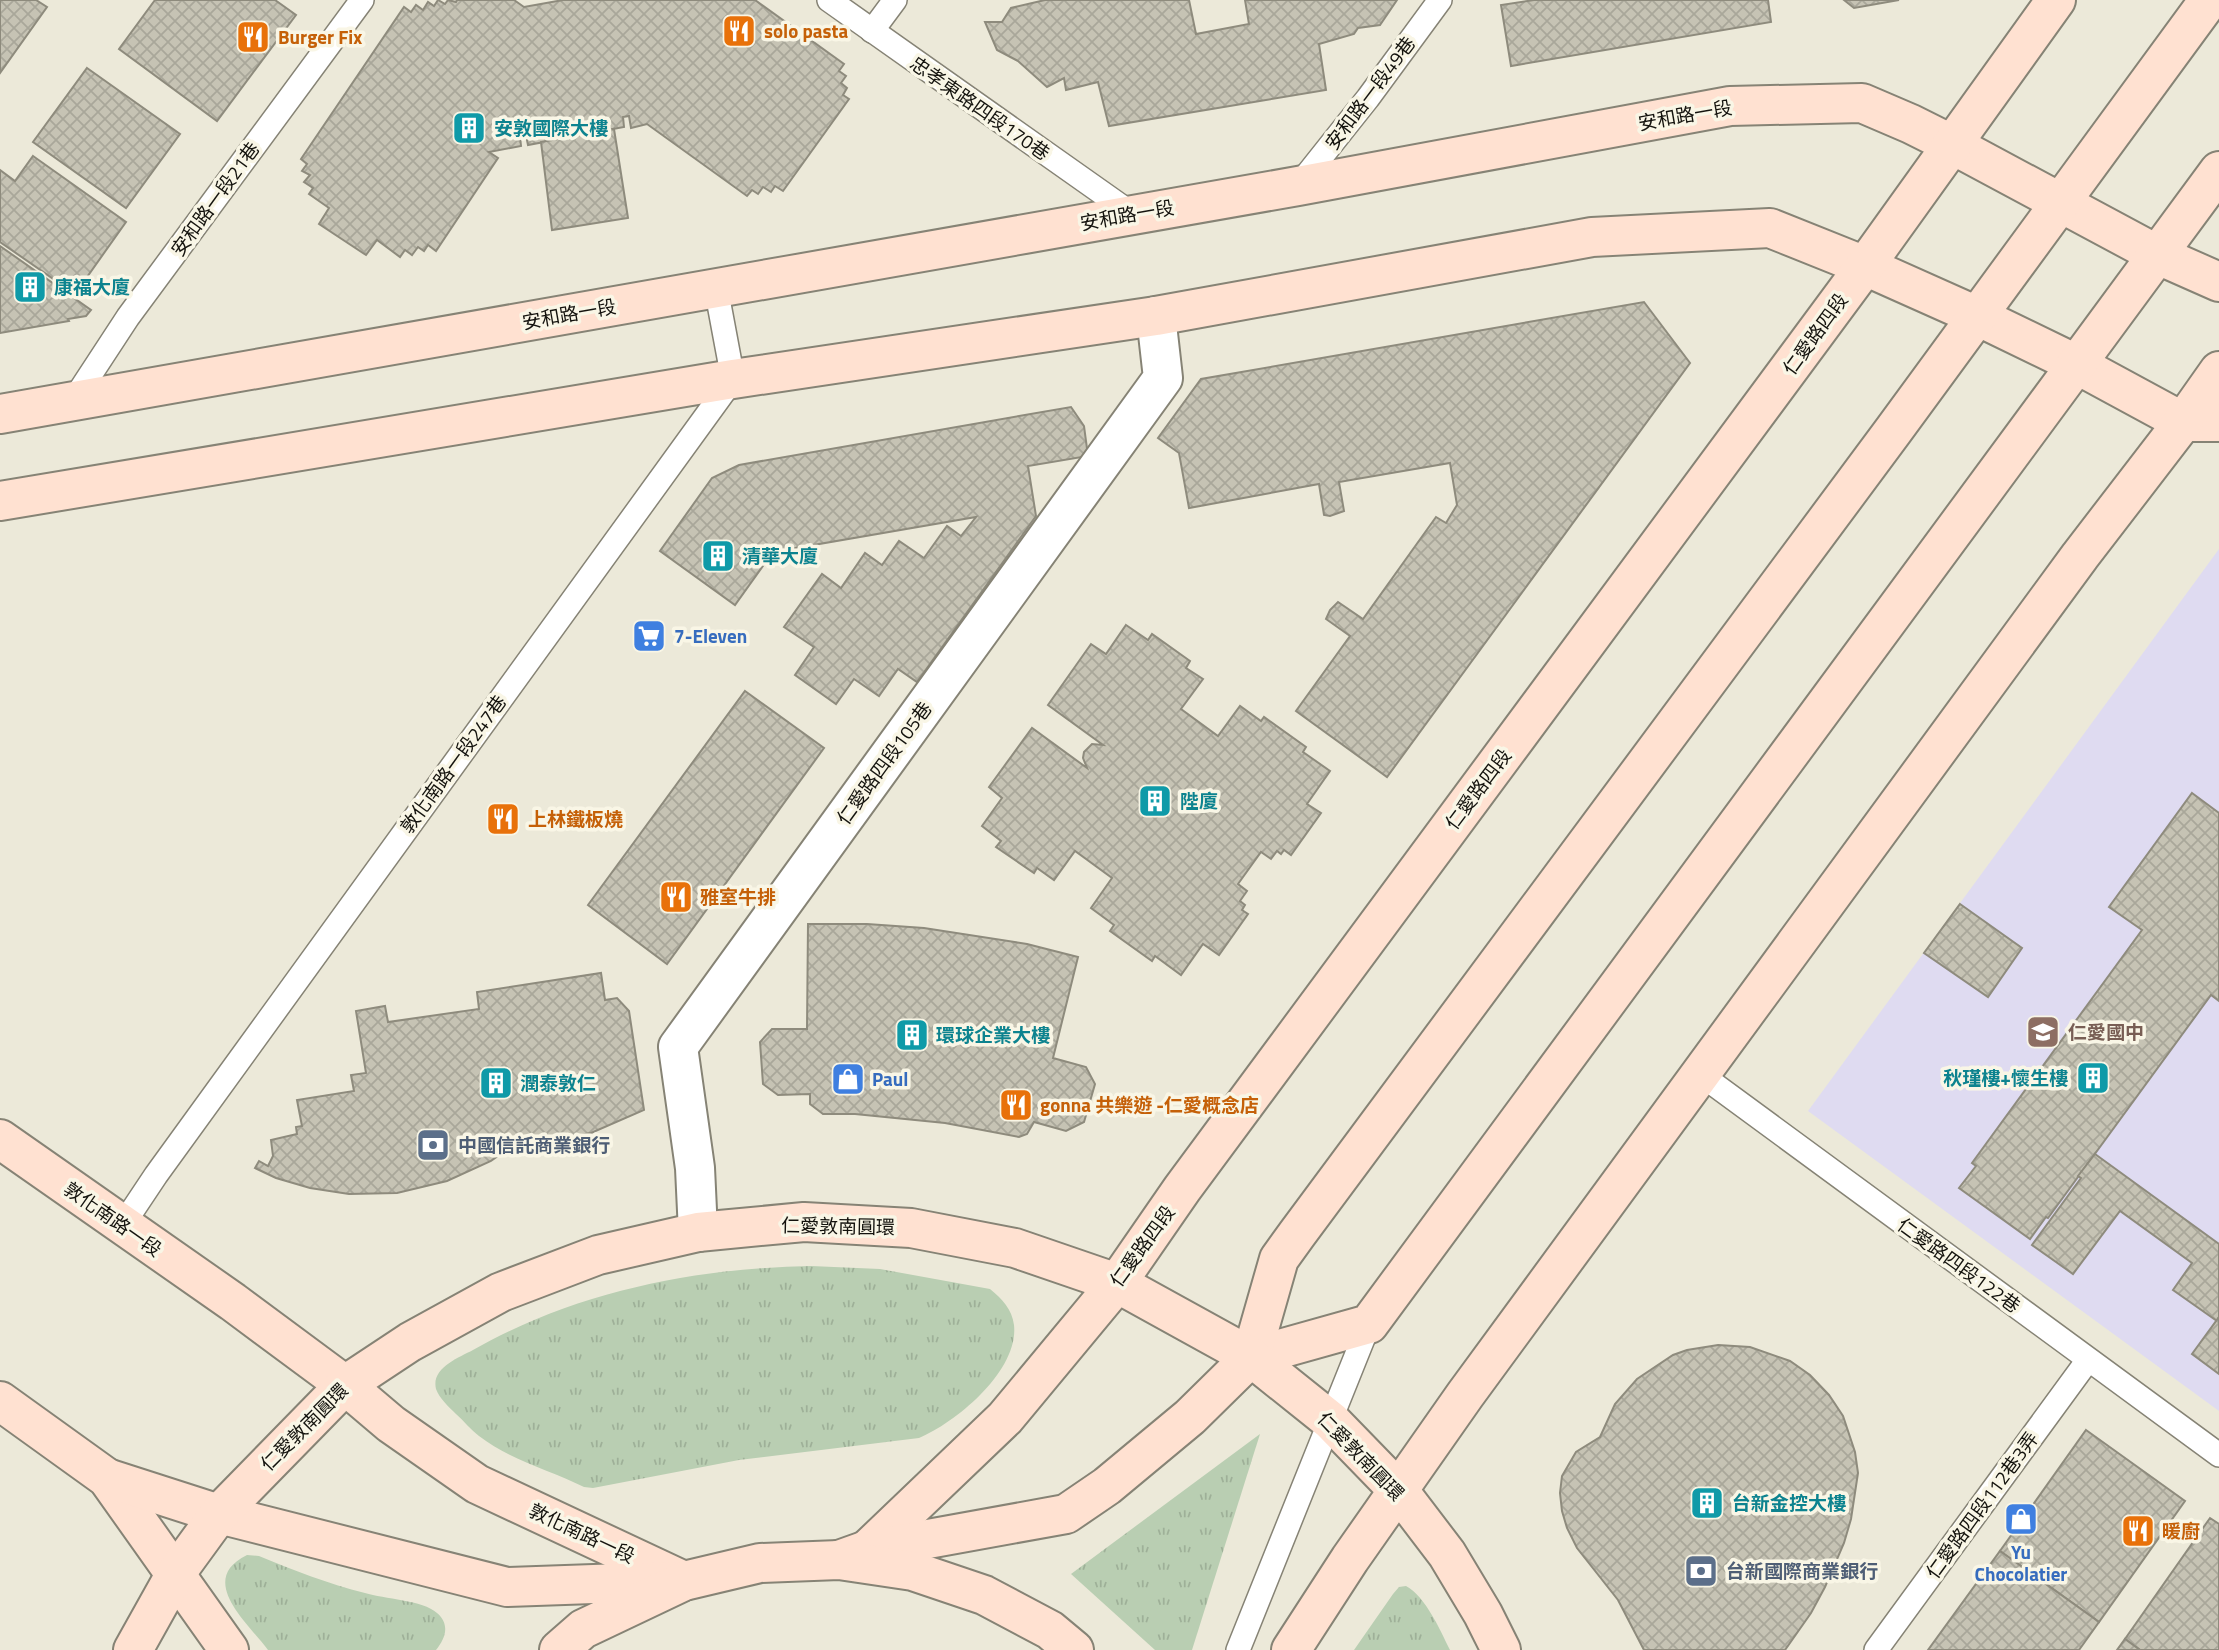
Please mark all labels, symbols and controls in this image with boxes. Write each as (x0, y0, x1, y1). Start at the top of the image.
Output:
restaurant icon: solo pasta (720, 12, 758, 50)
place label: solo pasta (764, 16, 848, 45)
restaurant icon: Burger Fix (234, 18, 272, 56)
place label: Burger Fix (278, 22, 362, 51)
street label: 安和路一段49巷 (1317, 30, 1422, 155)
street label: 忠孝東路四段170巷 (904, 48, 1056, 167)
street label: 安和路一段 (1636, 92, 1734, 137)
building icon: 安敦國際大樓 (450, 109, 488, 147)
place label: 安敦國際大樓 (494, 113, 608, 142)
street label: 安和路一段21巷 (163, 135, 266, 262)
street label: 安和路一段 (1078, 192, 1176, 237)
building icon: 康福大廈 (11, 268, 49, 306)
place label: 康福大廈 (54, 272, 130, 301)
street label: 仁愛路四段 (1775, 287, 1854, 381)
street label: 安和路一段 (520, 291, 618, 336)
building icon: 清華大廈 (699, 537, 737, 575)
place label: 清華大廈 (742, 541, 818, 570)
supermarket icon: 7-Eleven (630, 617, 668, 655)
place label: 7-Eleven (674, 621, 747, 650)
street label: 敦化南路一段247巷 (392, 688, 513, 839)
street label: 仁愛路四段105巷 (829, 695, 938, 830)
street label: 仁愛路四段 (1437, 742, 1518, 835)
building icon: 陛廈 (1136, 782, 1174, 820)
place label: 陛廈 (1180, 786, 1218, 815)
restaurant icon: 上林鐵板燒 (484, 800, 522, 838)
place label: 上林鐵板燒 (528, 804, 623, 833)
restaurant icon: 雅室牛排 (657, 878, 695, 916)
place label: 雅室牛排 (700, 882, 776, 911)
school or university icon: 仁愛國中 (2024, 1013, 2062, 1051)
building icon: 環球企業大樓 (893, 1016, 931, 1054)
place label: 仁愛國中 (2068, 1017, 2144, 1046)
place label: 環球企業大樓 (936, 1020, 1050, 1049)
building icon: 秋瑾樓+懷生樓 (2074, 1059, 2112, 1097)
shop icon: Paul (829, 1060, 867, 1098)
place label: 秋瑾樓+懷生樓 (1943, 1063, 2068, 1092)
building icon: 潤泰敦仁 (477, 1064, 515, 1102)
place label: Paul (872, 1064, 908, 1093)
place label: 潤泰敦仁 (520, 1068, 596, 1097)
restaurant icon: gonna 共樂遊 -仁愛概念店 (997, 1086, 1035, 1124)
place label: gonna 共樂遊 -仁愛概念店 (1040, 1090, 1259, 1119)
bank icon: 中國信託商業銀行 (414, 1126, 452, 1164)
place label: 中國信託商業銀行 (458, 1130, 610, 1159)
street label: 敦化南路一段 (58, 1174, 168, 1263)
street label: 仁愛路四段 (1102, 1199, 1181, 1293)
street label: 仁愛敦南圓環 (781, 1210, 895, 1241)
street label: 仁愛路四段122巷 (1892, 1210, 2027, 1319)
street label: 仁愛敦南圓環 (253, 1376, 354, 1477)
street label: 仁愛敦南圓環 (1311, 1405, 1411, 1507)
street label: 仁愛路四段112巷3弄 (1918, 1425, 2045, 1584)
building icon: 台新金控大樓 (1688, 1484, 1726, 1522)
place label: 台新金控大樓 (1732, 1488, 1846, 1517)
street label: 敦化南路一段 (524, 1495, 640, 1570)
shop icon: Yu Chocolatier (2002, 1500, 2040, 1538)
restaurant icon: 暖廚 (2119, 1512, 2157, 1550)
place label: 暖廚 (2162, 1516, 2200, 1545)
place label: Yu Chocolatier (1975, 1537, 2067, 1588)
bank icon: 台新國際商業銀行 (1682, 1552, 1720, 1590)
place label: 台新國際商業銀行 (1726, 1556, 1878, 1585)

